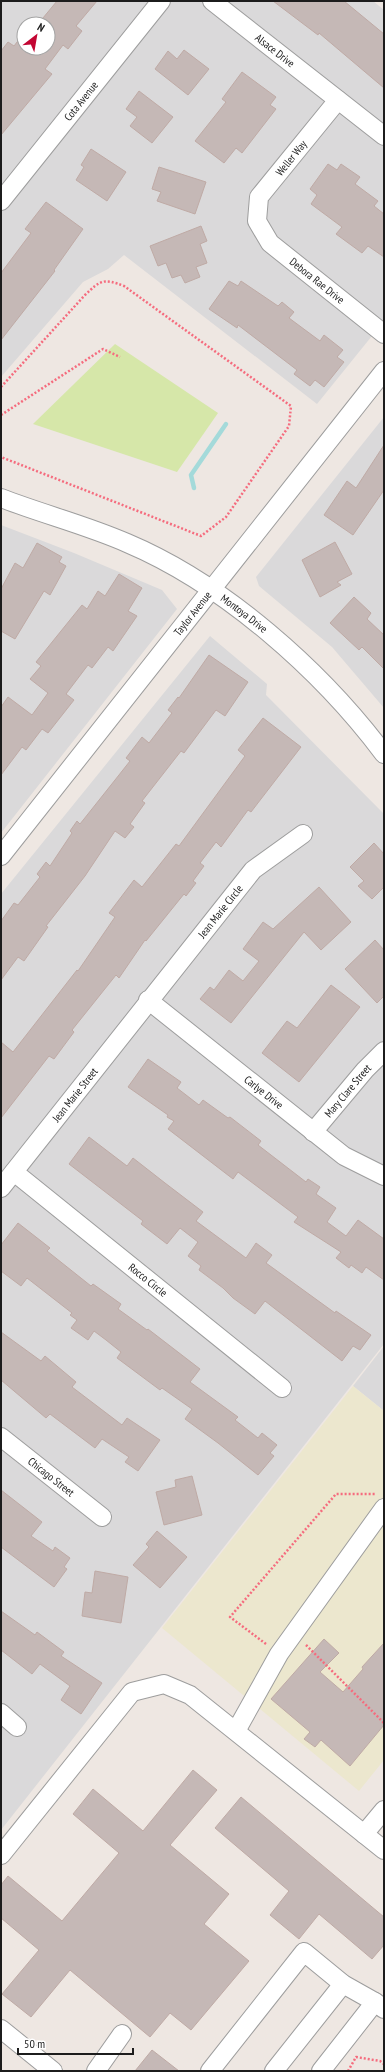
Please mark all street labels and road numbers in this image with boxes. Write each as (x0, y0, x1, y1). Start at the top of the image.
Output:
street label: Alsace Drive (252, 31, 298, 71)
street label: Cota Avenue (61, 78, 101, 124)
street label: Weller Way (272, 137, 310, 179)
street label: Debora Rae Drive (287, 254, 348, 307)
street label: Taylor Avenue (171, 588, 215, 639)
street label: Montoya Drive (218, 591, 271, 636)
street label: Jean Marie Circle (194, 882, 246, 942)
street label: Mary Clare Street (321, 1061, 374, 1120)
street label: Jean Marie Street (49, 1065, 101, 1125)
street label: Carlye Drive (241, 1072, 286, 1112)
street label: Rocco Circle (126, 1260, 170, 1300)
street label: Chicago Street (25, 1454, 77, 1499)

